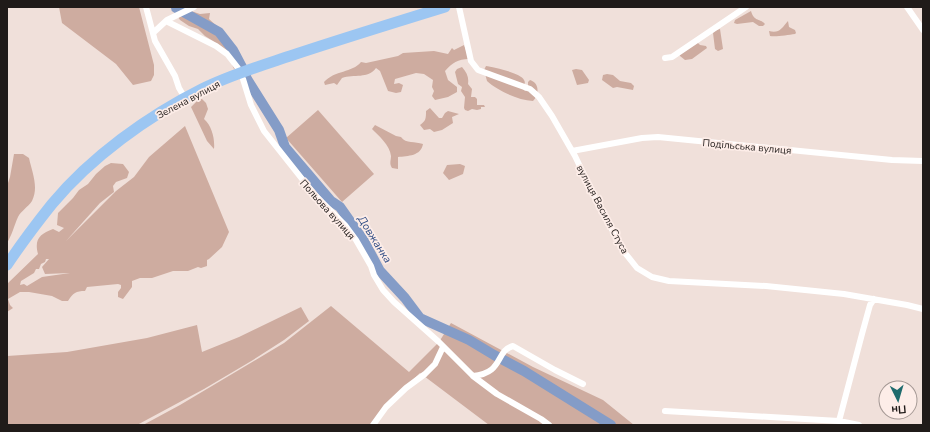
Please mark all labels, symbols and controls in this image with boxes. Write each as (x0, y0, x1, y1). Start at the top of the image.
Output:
street label: Зелена вулиця (154, 77, 223, 123)
street label: Подільська вулиця (702, 136, 792, 158)
street label: вулиця Василя Стуса (573, 163, 631, 256)
street label: Польова вулиця (296, 176, 358, 243)
water label: Довжанка (353, 212, 395, 266)
north arrow (878, 380, 918, 420)
text: Пн (891, 401, 907, 418)

